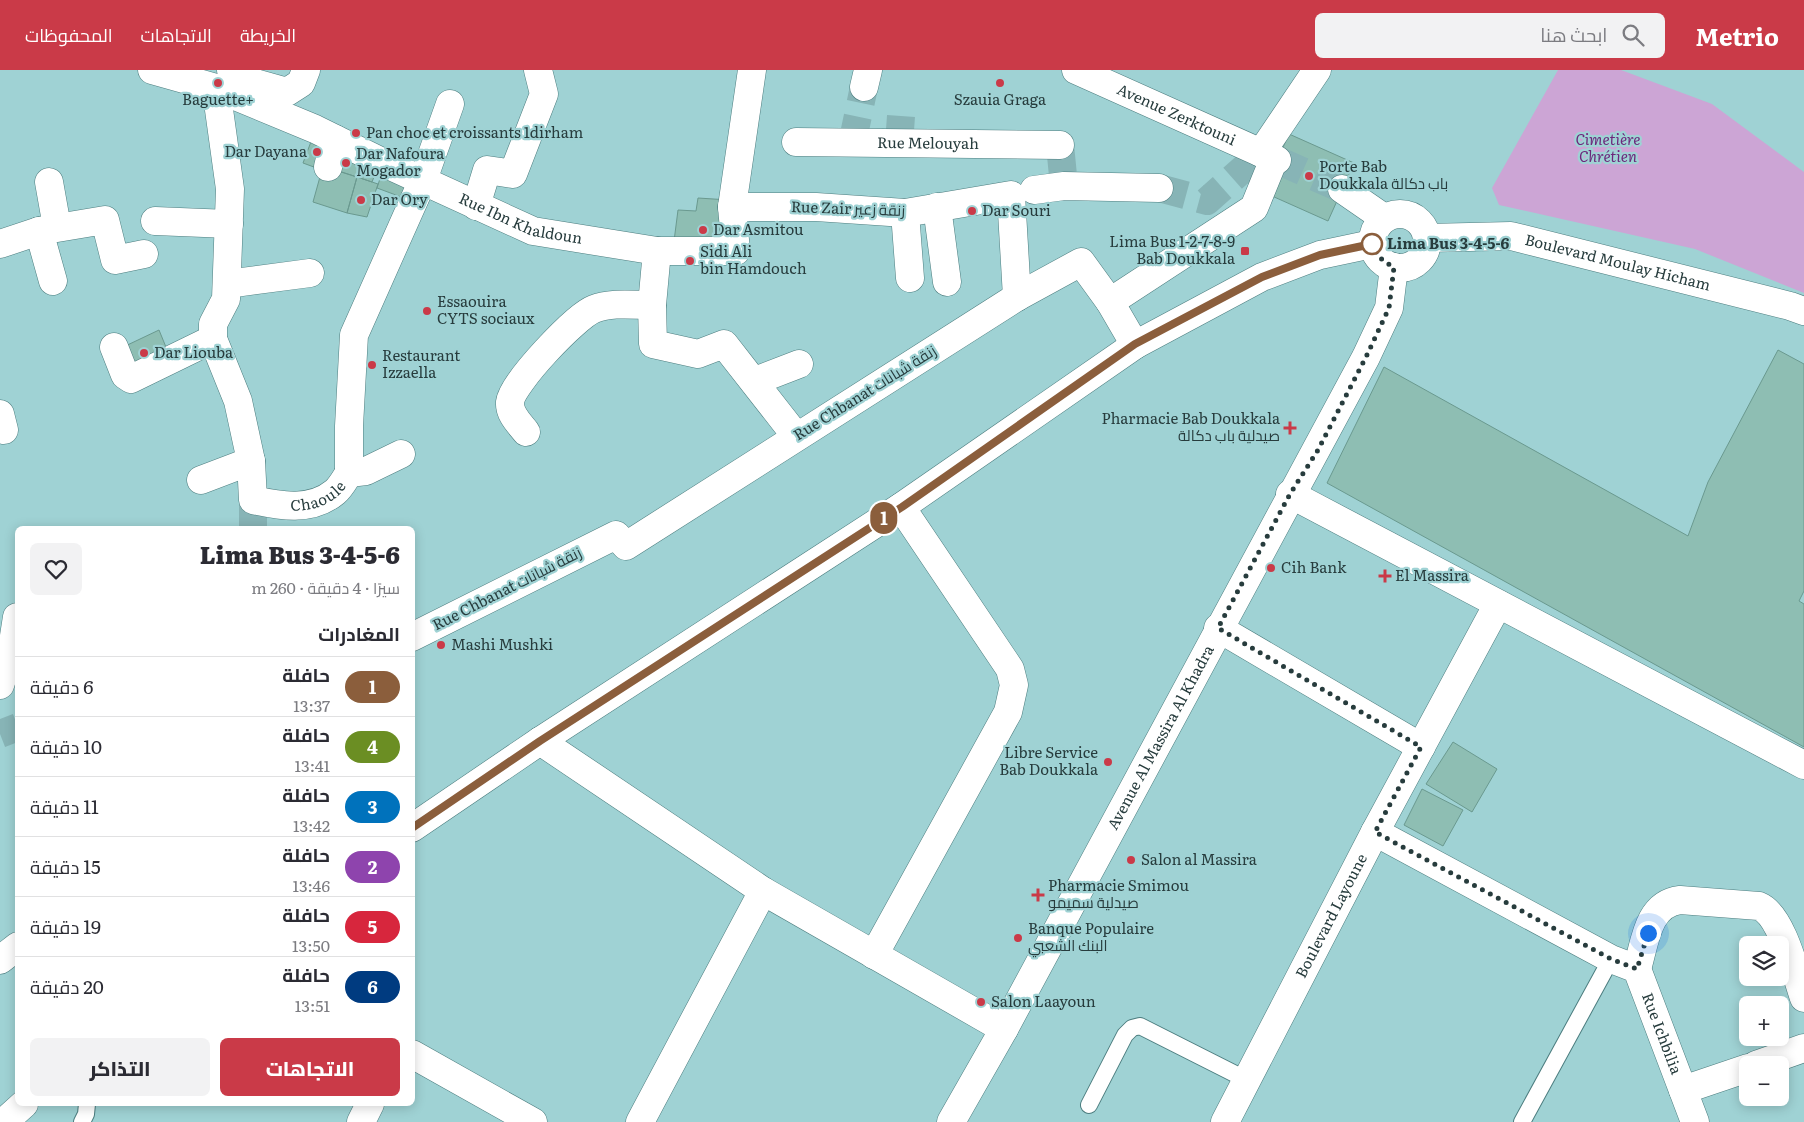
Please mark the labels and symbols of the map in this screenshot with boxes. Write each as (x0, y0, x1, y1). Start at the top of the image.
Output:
marker: Baguette+ (212, 77, 224, 89)
marker: Szauia Graga (994, 77, 1006, 89)
street label: Avenue Zerktouni (1114, 77, 1240, 150)
place label: Baguette+ (182, 87, 254, 110)
place label: Szauia Graga (954, 87, 1047, 110)
place label: Pan choc et croissants 1dirham (366, 120, 584, 143)
marker: Pan choc et croissants 1dirham (350, 127, 362, 139)
park label: Cimetière Chrétien (1576, 127, 1640, 167)
street label: Rue Melouyah (877, 130, 979, 154)
place label: Dar Dayana (224, 139, 308, 162)
place label: Dar Nafoura Mogador (356, 141, 445, 181)
marker: Dar Dayana (311, 146, 323, 158)
place label: Porte Bab Doukkala باب دكالة (1319, 154, 1448, 194)
marker: Dar Nafoura Mogador (340, 157, 352, 169)
marker: Porte Bab Doukkala باب دكالة (1303, 170, 1315, 182)
street label: Rue Ibn Khaldoun (456, 186, 584, 249)
place label: Dar Ory (371, 187, 428, 210)
marker: Dar Ory (355, 194, 367, 206)
street label: Rue Zair زنقة زعير (790, 194, 906, 221)
place label: Dar Souri (982, 198, 1051, 221)
marker: Dar Souri (966, 205, 978, 217)
place label: Dar Asmitou (713, 217, 804, 240)
marker: Dar Asmitou (697, 224, 709, 236)
street label: Boulevard Moulay Hicham (1523, 227, 1714, 296)
place label: Lima Bus 1-2-7-8-9 Bab Doukkala (1109, 229, 1236, 269)
place label: Lima Bus 3-4-5-6 (1387, 231, 1509, 254)
marker: Lima Bus 3-4-5-6 (1361, 233, 1383, 255)
place label: Sidi Ali bin Hamdouch (700, 239, 807, 279)
marker: Lima Bus 1-2-7-8-9 Bab Doukkala (1239, 245, 1251, 257)
marker: Sidi Ali bin Hamdouch (684, 255, 696, 267)
place label: Essaouira CYTS sociaux (437, 289, 535, 329)
marker: Essaouira CYTS sociaux (421, 305, 433, 317)
street label: Rue Chbanat زنقة شبانات (788, 338, 940, 445)
place label: Dar Liouba (154, 340, 234, 363)
place label: Restaurant Izzaella (382, 343, 460, 383)
marker: Dar Liouba (138, 347, 150, 359)
marker: Restaurant Izzaella (366, 359, 378, 371)
place label: Pharmacie Bab Doukkala صيدلية باب دكالة (1101, 406, 1281, 446)
marker: Pharmacie Bab Doukkala صيدلية باب دكالة (1284, 422, 1296, 434)
street label: Chaoule (290, 475, 351, 516)
line badge: 1 (868, 502, 900, 534)
street label: Rue Chbanat زنقة شبانات (428, 540, 585, 635)
place label: Cih Bank (1281, 555, 1347, 578)
marker: Cih Bank (1265, 562, 1277, 574)
place label: El Massira (1395, 563, 1470, 586)
marker: El Massira (1379, 570, 1391, 582)
place label: Mashi Mushki (451, 632, 553, 655)
marker: Mashi Mushki (435, 639, 447, 651)
street label: Avenue Al Massira Al Khadra (1100, 640, 1219, 833)
place label: Libre Service Bab Doukkala (999, 740, 1099, 780)
marker: Libre Service Bab Doukkala (1102, 756, 1114, 768)
place label: Salon al Massira (1141, 847, 1258, 870)
street label: Boulevard Layoune (1288, 849, 1372, 982)
marker: Salon al Massira (1125, 854, 1137, 866)
place label: Pharmacie Smimou صيدلية سميمو (1048, 873, 1189, 913)
marker: Pharmacie Smimou صيدلية سميمو (1032, 889, 1044, 901)
place label: Banque Populaire البنك الشعبي (1028, 916, 1154, 958)
your location (1636, 921, 1661, 946)
marker: Banque Populaire البنك الشعبي (1012, 932, 1024, 944)
place label: Salon Laayoun (991, 989, 1096, 1012)
street label: Rue Ichbilia (1637, 989, 1689, 1078)
marker: Salon Laayoun (975, 996, 987, 1008)

